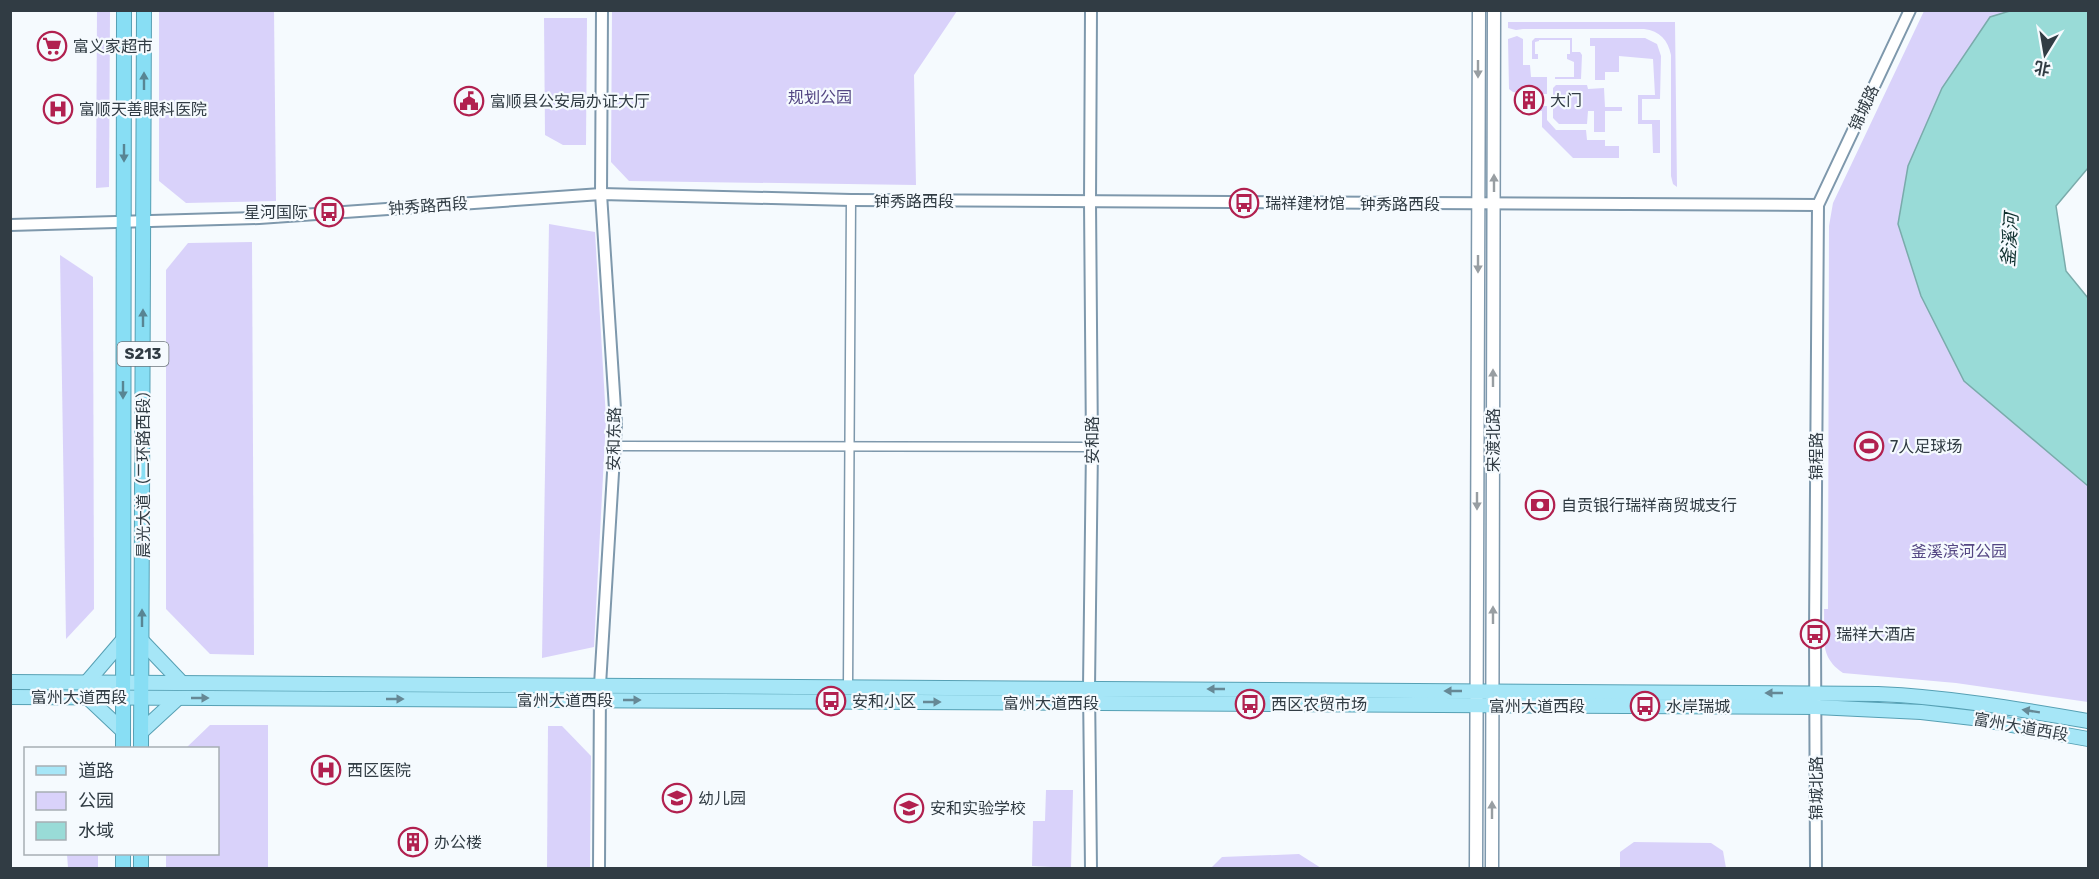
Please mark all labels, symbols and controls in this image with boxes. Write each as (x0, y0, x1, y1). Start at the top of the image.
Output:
north arrow (2015, 24, 2075, 84)
supermarket icon: 富义家超市 (36, 30, 68, 62)
place label: 富义家超市 (73, 37, 153, 56)
text: 北 (2033, 57, 2052, 79)
one-way arrow (1474, 59, 1483, 78)
one-way arrow (139, 71, 149, 90)
street label: 锦城路 (1845, 82, 1883, 134)
building icon: 大门 (1513, 84, 1545, 116)
public building icon: 富顺县公安局办证大厅 (453, 85, 485, 117)
park label: 规划公园 (788, 88, 852, 107)
place label: 大门 (1550, 91, 1582, 110)
place label: 富顺县公安局办证大厅 (490, 92, 650, 111)
hospital icon: 富顺天善眼科医院 (42, 93, 74, 125)
place label: 富顺天善眼科医院 (79, 100, 207, 119)
one-way arrow (119, 143, 129, 162)
one-way arrow (1489, 174, 1499, 193)
bus stop icon: 瑞祥建材馆 (1228, 187, 1260, 219)
street label: 钟秀路西段 (874, 192, 954, 211)
street label: 钟秀路西段 (387, 194, 469, 218)
place label: 瑞祥建材馆 (1265, 194, 1345, 213)
street label: 钟秀路西段 (1360, 195, 1440, 214)
bus stop icon: 星河国际 (313, 196, 345, 228)
place label: 星河国际 (244, 203, 308, 222)
water label: 釜溪河 (1997, 209, 2023, 268)
one-way arrow (1473, 254, 1483, 273)
one-way arrow (138, 308, 148, 327)
road number: S213 (118, 342, 168, 366)
one-way arrow (1488, 369, 1498, 388)
one-way arrow (118, 380, 128, 399)
street label: 晨光大道（二环路西段） (134, 382, 153, 558)
street label: 安和东路 (604, 407, 624, 471)
street label: 宋渡北路 (1484, 408, 1503, 472)
street label: 安和路 (1083, 416, 1102, 464)
sports icon: 7人足球场 (1853, 430, 1885, 462)
street label: 锦程路 (1807, 432, 1826, 480)
place label: 7人足球场 (1890, 437, 1962, 456)
bank icon: 自贡银行瑞祥商贸城支行 (1524, 489, 1556, 521)
one-way arrow (1472, 491, 1482, 510)
place label: 自贡银行瑞祥商贸城支行 (1561, 496, 1737, 515)
park label: 釜溪滨河公园 (1911, 542, 2007, 561)
one-way arrow (1488, 606, 1498, 625)
one-way arrow (137, 608, 147, 627)
bus stop icon: 瑞祥大酒店 (1799, 618, 1831, 650)
place label: 瑞祥大酒店 (1836, 625, 1916, 644)
one-way arrow (1206, 684, 1225, 694)
bus stop icon: 安和小区 (815, 685, 847, 717)
one-way arrow (1443, 686, 1462, 696)
street label: 富州大道西段 (31, 688, 127, 707)
bus stop icon: 西区农贸市场 (1234, 688, 1266, 720)
one-way arrow (1764, 688, 1783, 698)
bus stop icon: 水岸瑞城 (1629, 690, 1661, 722)
street label: 富州大道西段 (517, 691, 613, 710)
place label: 安和小区 (852, 692, 916, 711)
one-way arrow (191, 693, 210, 703)
one-way arrow (386, 694, 405, 704)
street label: 富州大道西段 (1003, 694, 1099, 713)
one-way arrow (623, 695, 642, 705)
place label: 西区农贸市场 (1271, 695, 1367, 714)
one-way arrow (923, 697, 942, 707)
street label: 富州大道西段 (1489, 697, 1585, 716)
place label: 水岸瑞城 (1666, 697, 1730, 716)
one-way arrow (2021, 707, 2040, 716)
street label: 富州大道西段 (1972, 709, 2070, 745)
legend (24, 747, 219, 855)
hospital icon: 西区医院 (310, 754, 342, 786)
street label: 锦城北路 (1807, 756, 1826, 820)
text: 道路 (78, 760, 114, 782)
place label: 西区医院 (347, 761, 411, 780)
school or university icon: 幼儿园 (661, 782, 693, 814)
place label: 幼儿园 (698, 789, 746, 808)
text: 公园 (78, 790, 114, 812)
school or university icon: 安和实验学校 (893, 792, 925, 824)
place label: 安和实验学校 (930, 799, 1026, 818)
one-way arrow (1487, 801, 1497, 820)
text: 水域 (78, 820, 114, 842)
building icon: 办公楼 (397, 826, 429, 858)
place label: 办公楼 (434, 833, 482, 852)

